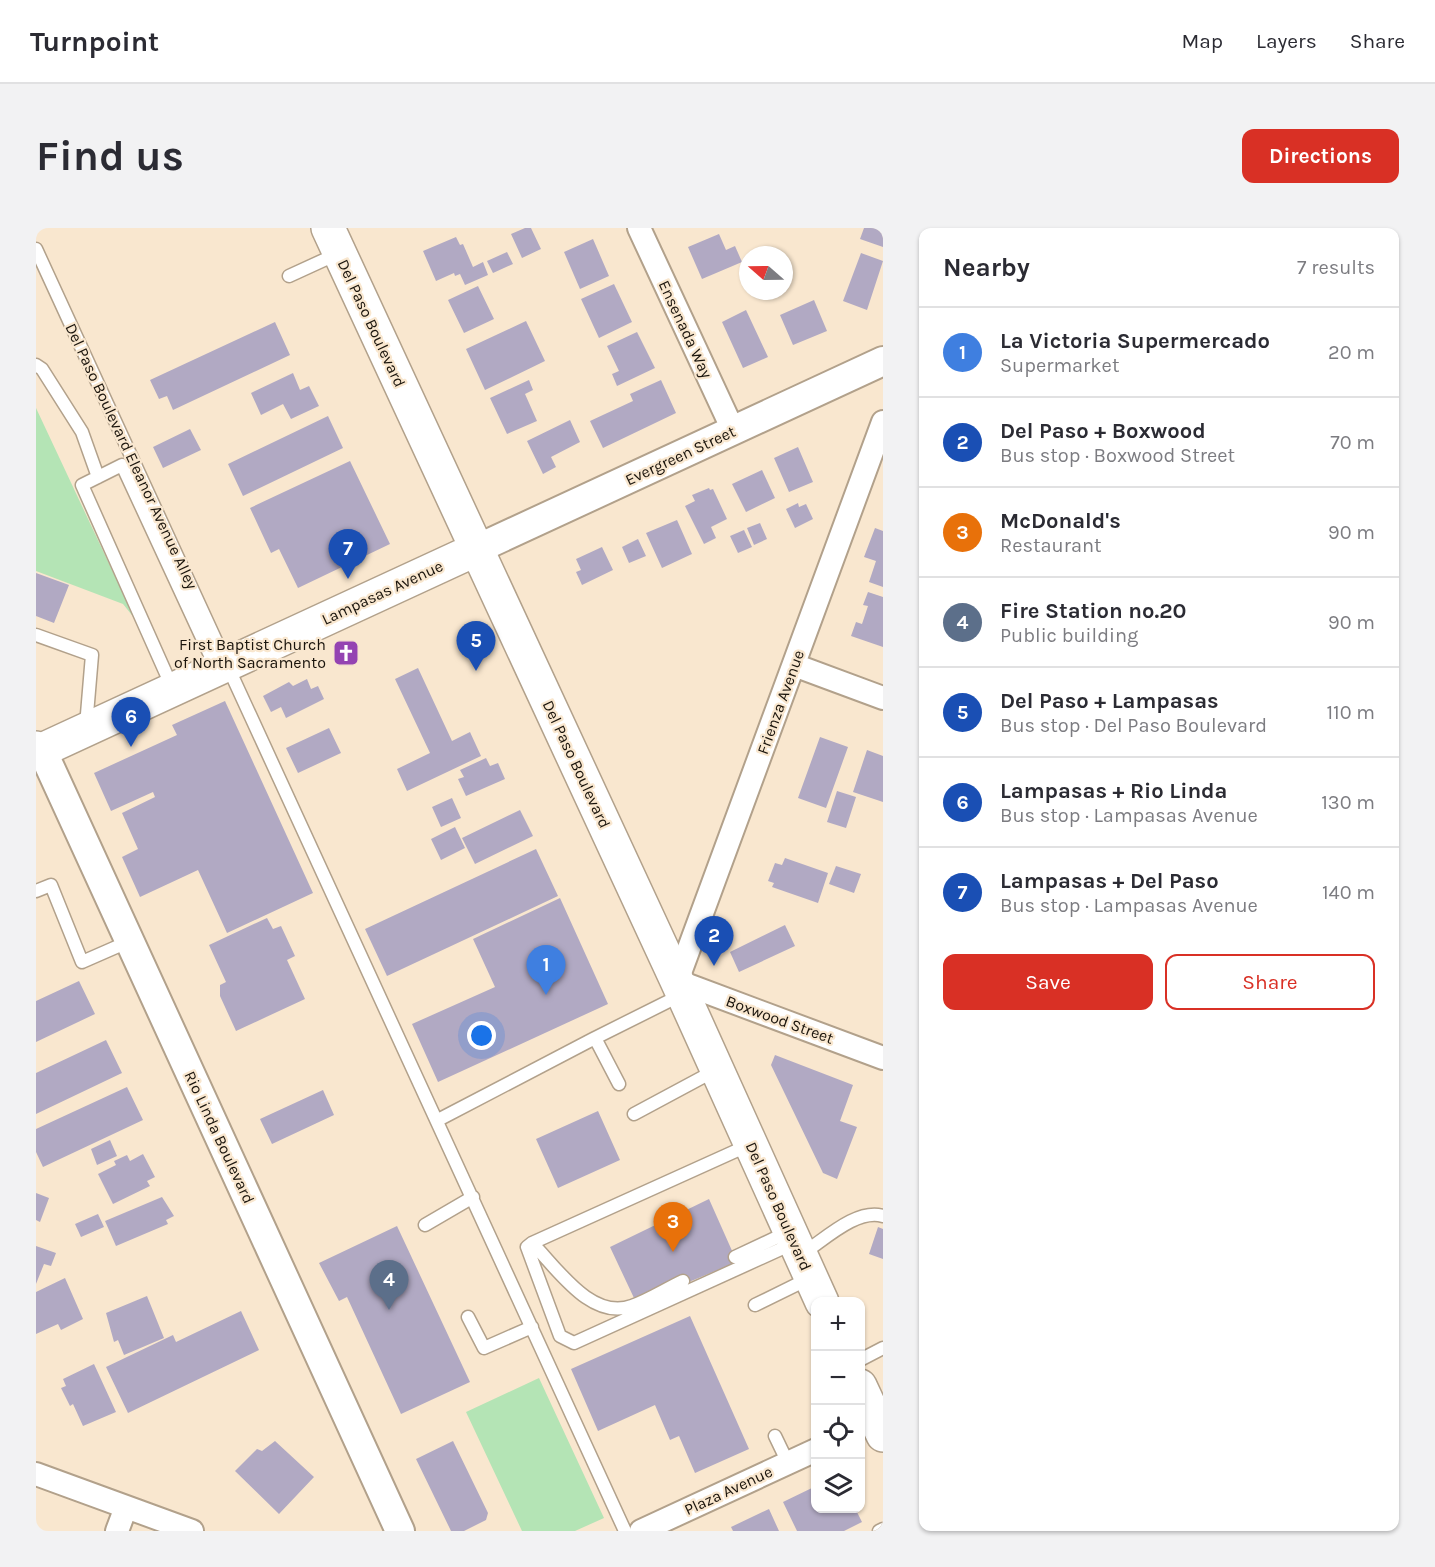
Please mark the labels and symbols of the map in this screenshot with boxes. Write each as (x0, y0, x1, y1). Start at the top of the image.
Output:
north arrow (739, 246, 793, 300)
street label: Del Paso Boulevard (334, 256, 409, 390)
street label: Ensenada Way (655, 277, 717, 382)
street label: Del Paso Boulevard Eleanor Avenue Alley (61, 320, 202, 593)
street label: Evergreen Street (622, 422, 738, 489)
pin: 7 (328, 530, 368, 579)
street label: Lampasas Avenue (319, 556, 446, 629)
pin: 5 (456, 622, 496, 671)
place label: First Baptist Church of North Sacramento (174, 635, 326, 672)
church icon: First Baptist Church of North Sacramento (331, 638, 361, 668)
street label: Frienza Avenue (753, 647, 808, 757)
street label: Del Paso Boulevard (539, 697, 614, 831)
pin: 6 (112, 698, 151, 747)
pin: 2 (694, 916, 734, 966)
pin: 1 (526, 946, 566, 995)
street label: Boxwood Street (723, 991, 836, 1048)
your location (467, 1021, 496, 1050)
street label: Rio Linda Boulevard (180, 1068, 259, 1207)
street label: Del Paso Boulevard (742, 1139, 815, 1273)
pin: 3 (654, 1202, 692, 1252)
pin: 4 (370, 1260, 408, 1310)
street label: Plaza Avenue (681, 1462, 775, 1519)

